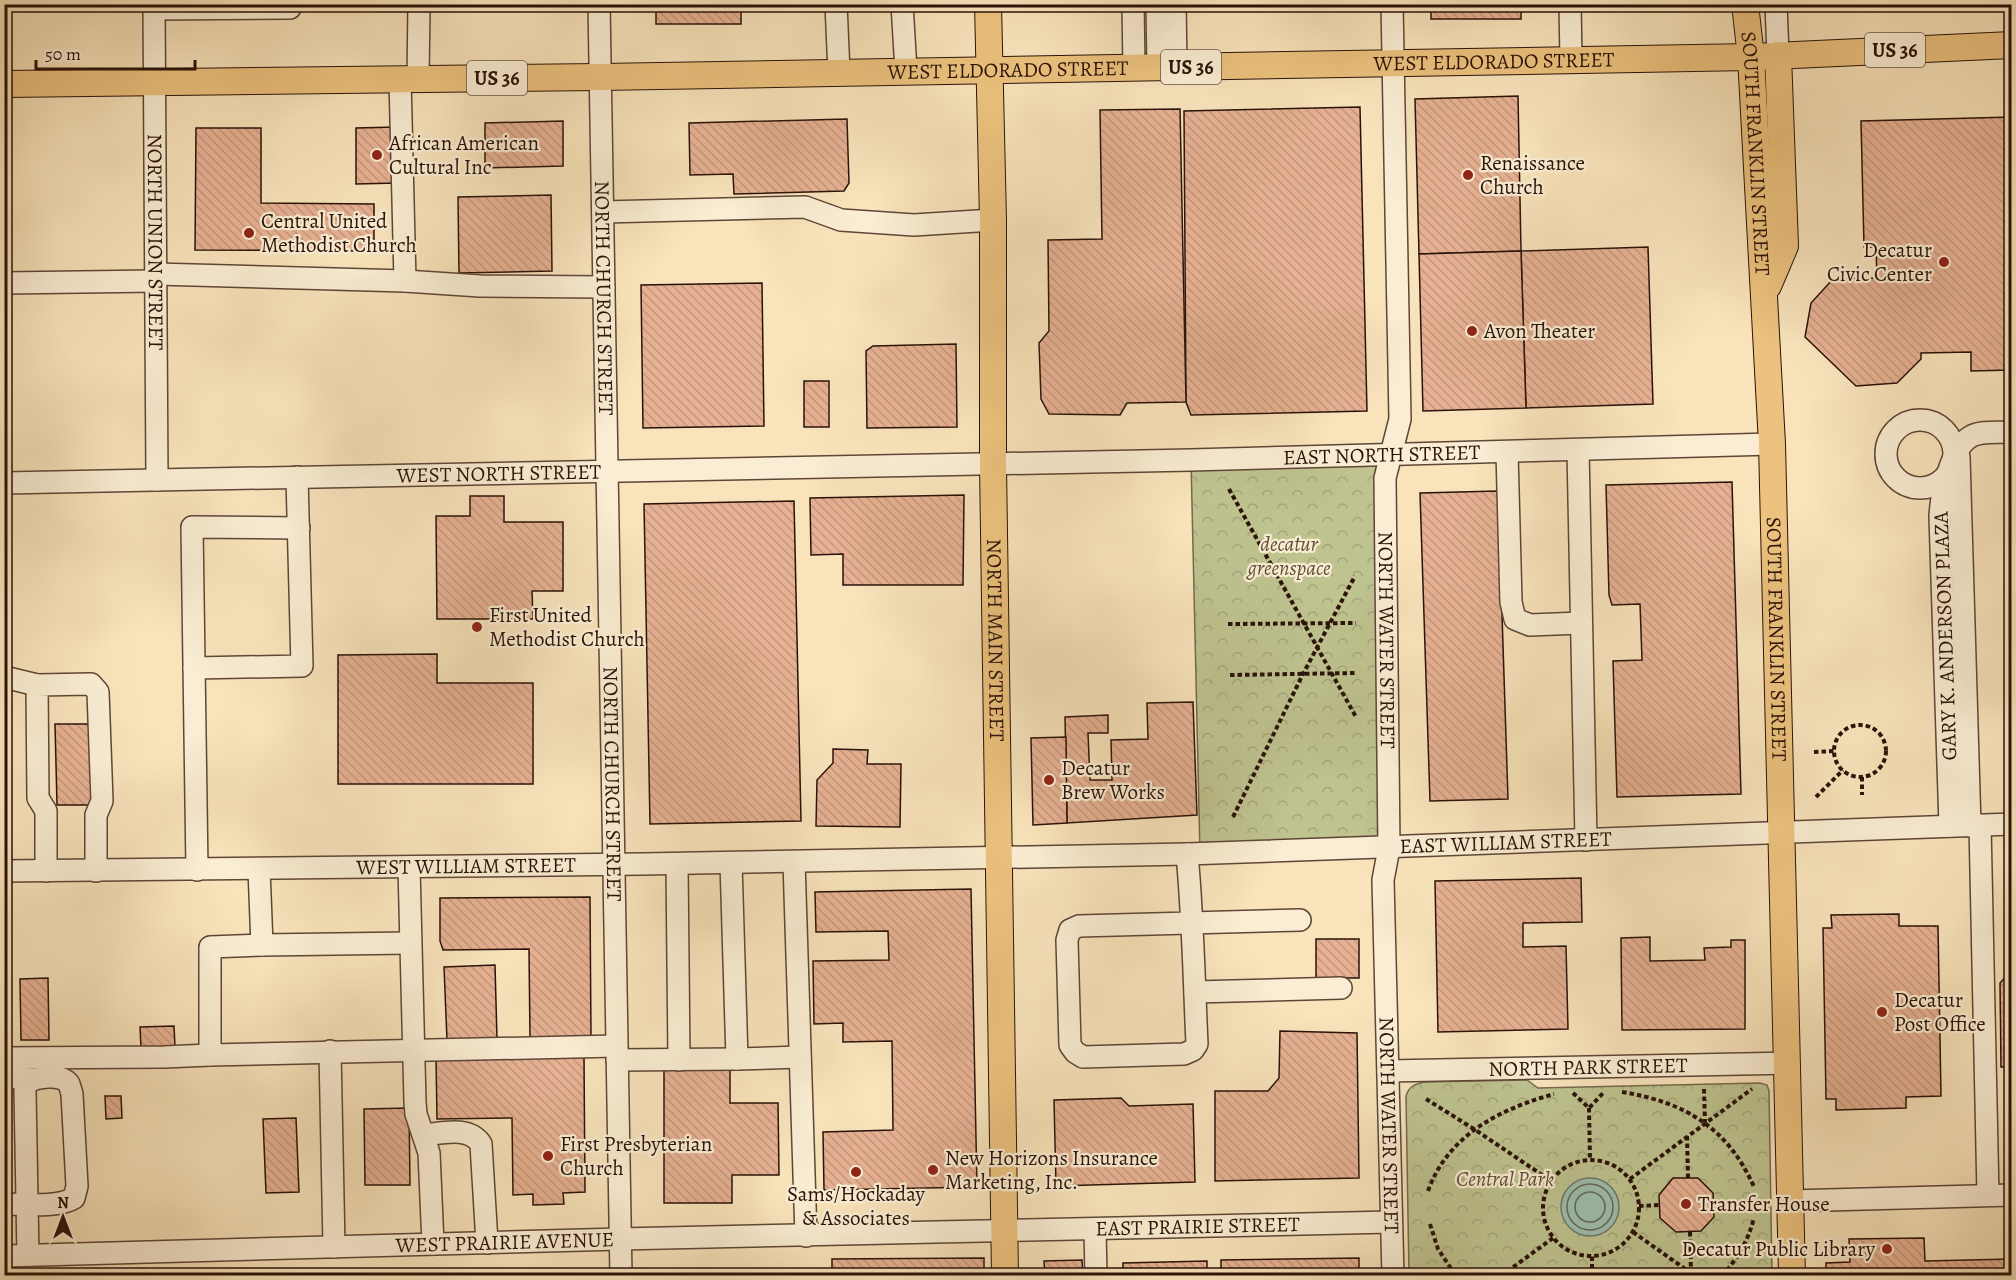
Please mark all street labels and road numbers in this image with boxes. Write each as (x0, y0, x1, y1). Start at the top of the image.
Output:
street label: SOUTH FRANKLIN STREET (1734, 30, 1777, 277)
road number: US 36 (1865, 33, 1925, 67)
street label: WEST ELDORADO STREET (1372, 45, 1615, 78)
road number: US 36 (1161, 50, 1221, 84)
street label: WEST ELDORADO STREET (886, 54, 1129, 86)
road number: US 36 (467, 61, 527, 95)
street label: NORTH UNION STREET (141, 134, 170, 351)
street label: NORTH CHURCH STREET (588, 180, 620, 416)
street label: EAST NORTH STREET (1283, 438, 1481, 471)
street label: WEST NORTH STREET (395, 457, 602, 489)
street label: GARY K. ANDERSON PLAZA (1927, 510, 1963, 761)
street label: SOUTH FRANKLIN STREET (1760, 516, 1794, 762)
street label: NORTH WATER STREET (1372, 531, 1402, 749)
street label: NORTH MAIN STREET (980, 538, 1011, 742)
street label: NORTH CHURCH STREET (596, 666, 629, 902)
street label: EAST WILLIAM STREET (1399, 825, 1613, 860)
street label: WEST WILLIAM STREET (355, 851, 577, 881)
street label: NORTH WATER STREET (1372, 1017, 1406, 1235)
street label: NORTH PARK STREET (1488, 1051, 1688, 1083)
street label: EAST PRAIRIE STREET (1095, 1210, 1301, 1243)
street label: WEST PRAIRIE AVENUE (394, 1225, 614, 1259)

